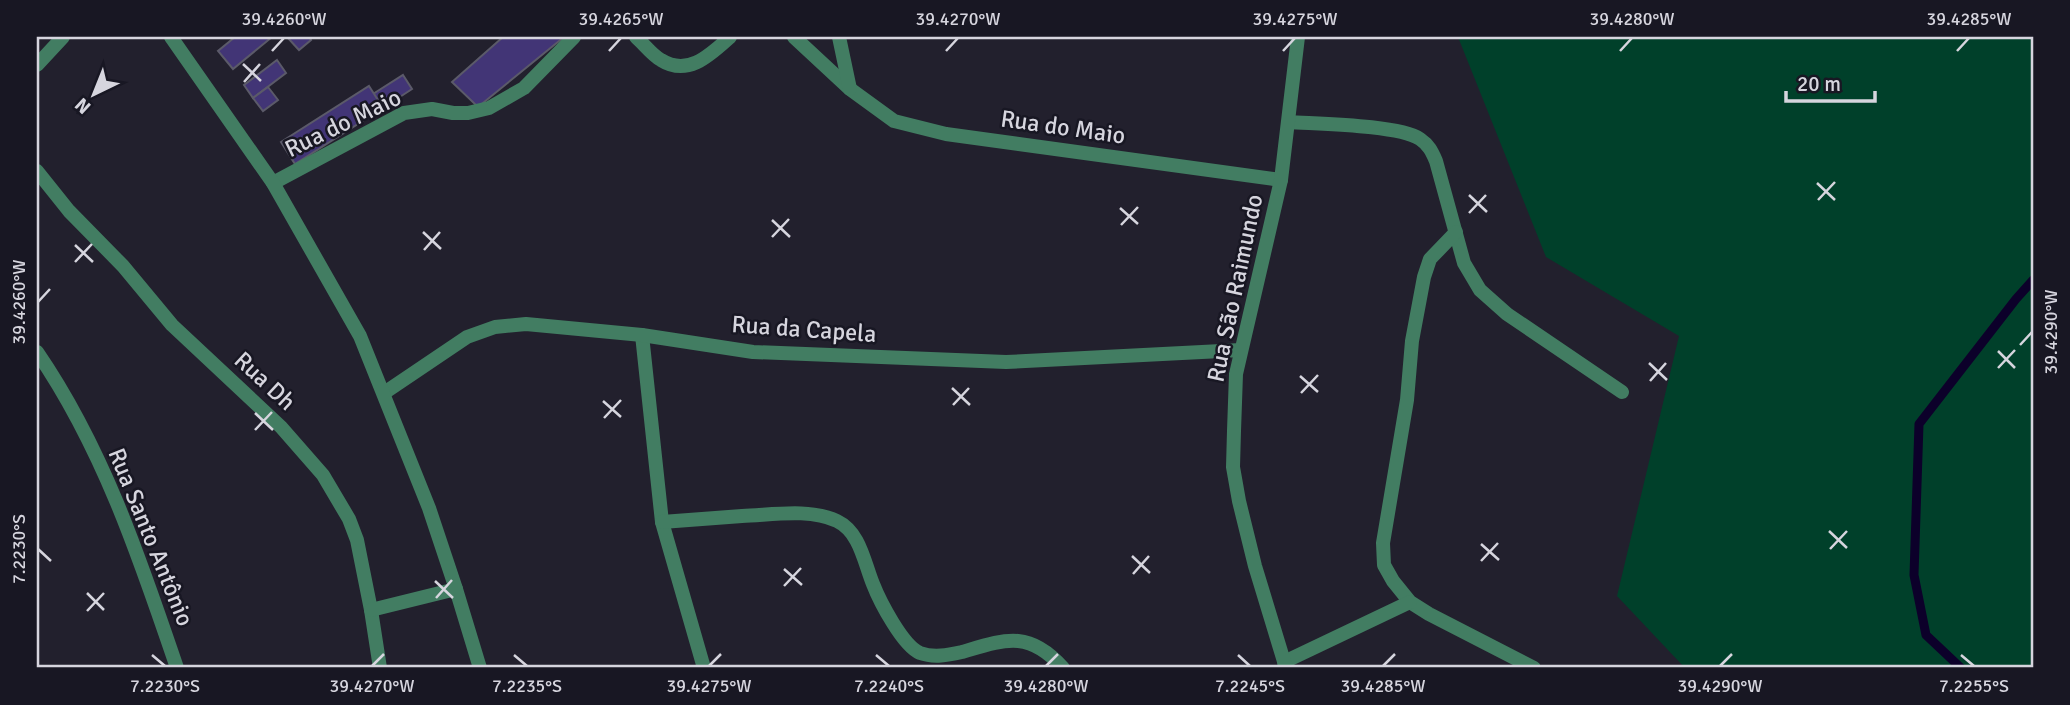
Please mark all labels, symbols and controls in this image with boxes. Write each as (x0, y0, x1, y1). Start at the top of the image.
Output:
text: 39.4260°W (241, 8, 327, 30)
text: 39.4265°W (578, 8, 664, 30)
text: 39.4270°W (915, 8, 1001, 30)
text: 39.4275°W (1252, 8, 1338, 30)
text: 39.4280°W (1589, 8, 1675, 30)
text: 39.4285°W (1926, 8, 2012, 30)
north arrow (60, 60, 130, 130)
scale bar (1786, 60, 1876, 104)
text: 20 m (1797, 71, 1841, 97)
street label: Rua do Maio (280, 82, 406, 164)
text: N (70, 92, 96, 119)
street label: Rua do Maio (999, 103, 1127, 151)
street label: Rua São Raimundo (1200, 191, 1270, 385)
text: 39.4260°W (8, 259, 30, 345)
text: 39.4290°W (2040, 289, 2062, 375)
street label: Rua da Capela (731, 309, 877, 349)
street label: Rua Dh (228, 345, 302, 417)
street label: Rua Santo Antônio (102, 444, 200, 630)
text: 7.2230°S (8, 514, 30, 584)
text: 7.2230°S (130, 675, 200, 697)
text: 39.4270°W (329, 675, 415, 697)
text: 7.2235°S (492, 675, 562, 697)
text: 39.4275°W (666, 675, 752, 697)
text: 7.2240°S (854, 675, 924, 697)
text: 39.4280°W (1003, 675, 1089, 697)
text: 7.2245°S (1215, 675, 1285, 697)
text: 39.4285°W (1340, 675, 1426, 697)
text: 39.4290°W (1677, 675, 1763, 697)
text: 7.2255°S (1939, 675, 2009, 697)

